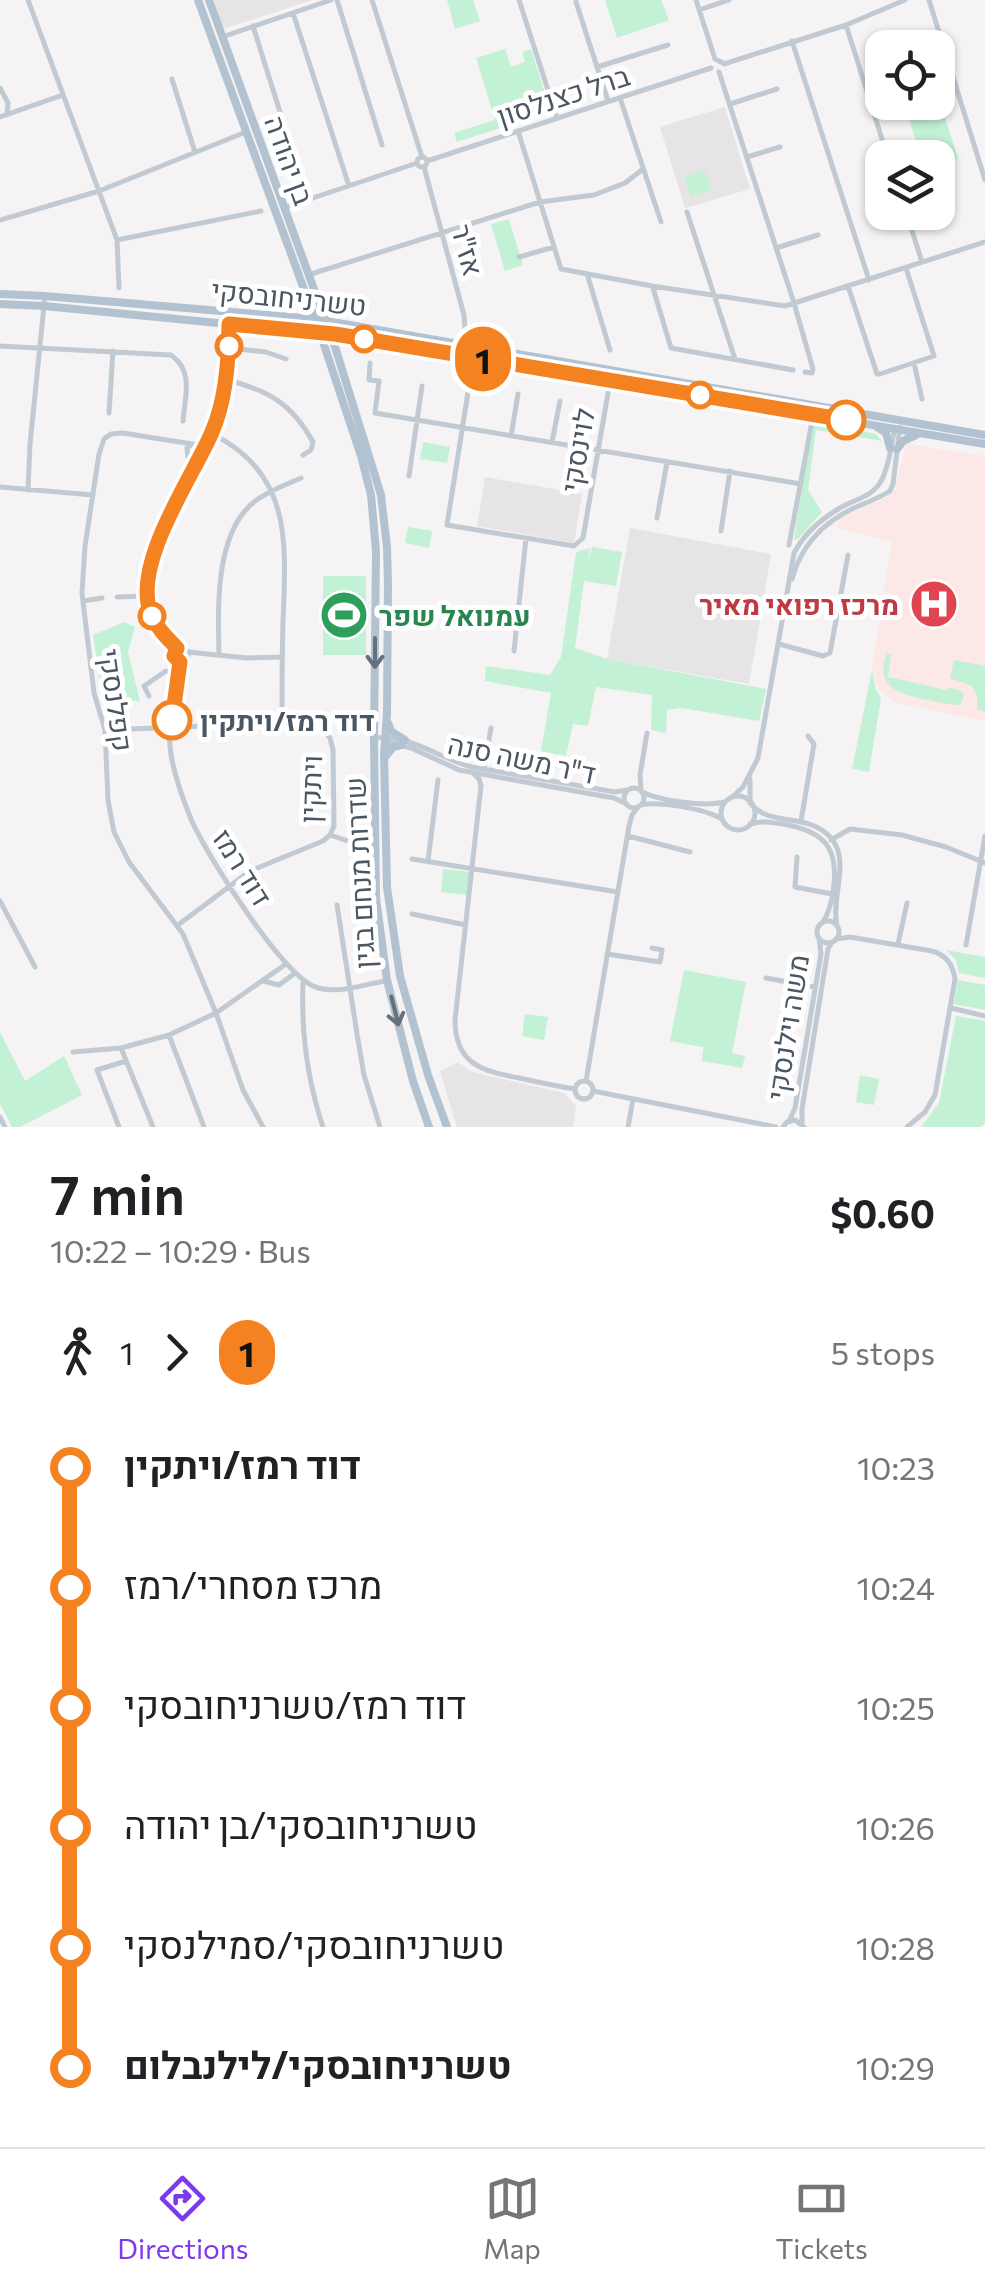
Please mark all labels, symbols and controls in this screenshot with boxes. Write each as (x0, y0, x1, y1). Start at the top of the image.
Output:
map controls (865, 30, 955, 230)
button: locate (865, 30, 955, 120)
street label: ברל כצנלסון (492, 58, 634, 132)
street label: בן יהודה (258, 111, 322, 209)
button: layers (865, 140, 955, 230)
street label: אז"ר (445, 220, 491, 280)
street label: טשרניחובסקי (210, 272, 368, 322)
unlabelled marker (351, 326, 377, 352)
line badge: 1 (450, 326, 516, 392)
unlabelled marker (216, 333, 242, 359)
text: 1 (475, 338, 491, 381)
unlabelled marker (687, 382, 713, 408)
unlabelled marker (827, 401, 865, 439)
street label: לוינסקי (553, 405, 601, 495)
hospital icon: מרכז רפואי מאיר (908, 578, 960, 630)
place label: מרכז רפואי מאיר (699, 587, 899, 621)
sports icon: עמנואל שפר (318, 589, 370, 641)
place label: עמנואל שפר (379, 598, 531, 632)
unlabelled marker (139, 603, 165, 629)
one-way arrow (366, 636, 385, 668)
street label: קפלנסקי (93, 647, 141, 753)
marker: דוד רמז/ויתקין (153, 701, 191, 739)
place label: דוד רמז/ויתקין (200, 703, 375, 737)
street label: ד"ר משה סנה (445, 726, 599, 790)
street label: ויתקין (292, 754, 328, 824)
street label: שדרות מנחם בגין (337, 776, 381, 970)
street label: דוד רמז (206, 822, 280, 912)
street label: משה וילנסקי (759, 952, 815, 1102)
one-way arrow (386, 995, 405, 1026)
text: 7 min (50, 1159, 185, 1226)
text: $0.60 (830, 1189, 935, 1236)
text: 10:22 – 10:29 · Bus (50, 1230, 311, 1270)
icon: walk (50, 1325, 105, 1380)
icon: forward (149, 1325, 204, 1380)
text: 1 (239, 1331, 255, 1374)
text: 1 (120, 1332, 134, 1372)
text: 5 stops (831, 1332, 935, 1372)
text: דוד רמז/ויתקין (124, 1440, 361, 1487)
text: 10:23 (857, 1447, 935, 1487)
text: מרכז מסחרי/רמז (124, 1560, 382, 1607)
text: 10:24 (856, 1567, 935, 1607)
text: דוד רמז/טשרניחובסקי (124, 1680, 466, 1727)
text: 10:25 (857, 1687, 935, 1727)
text: טשרניחובסקי/בן יהודה (124, 1800, 477, 1847)
text: 10:26 (856, 1807, 935, 1847)
text: טשרניחובסקי/סמילנסקי (124, 1920, 504, 1967)
text: 10:28 (856, 1927, 935, 1967)
text: טשרניחובסקי/לילנבלום (124, 2040, 511, 2087)
text: 10:29 (856, 2047, 935, 2087)
tab: Directions (117, 2171, 249, 2265)
tab: Map (483, 2171, 541, 2265)
tab: Tickets (775, 2171, 868, 2265)

